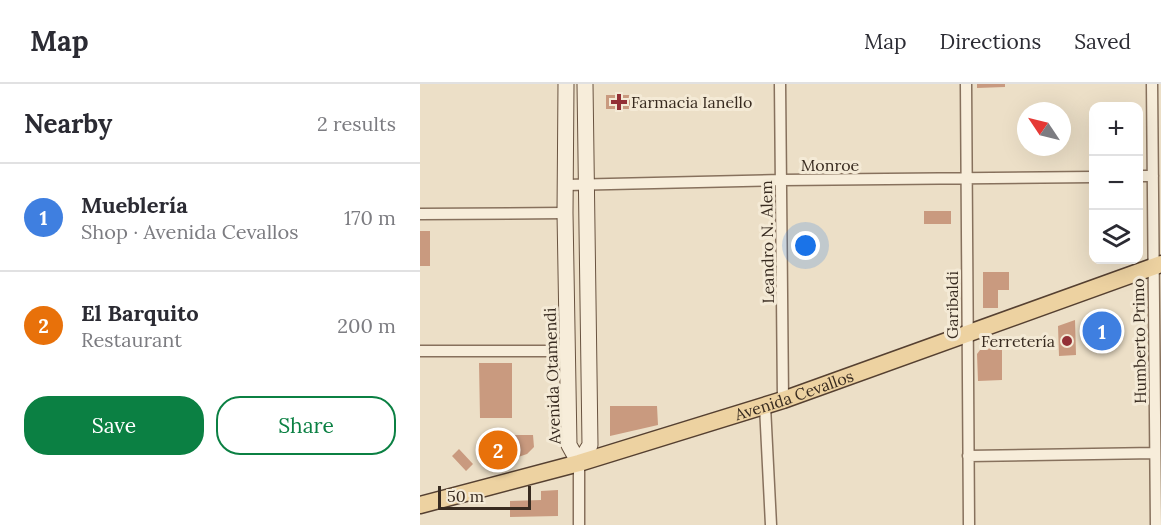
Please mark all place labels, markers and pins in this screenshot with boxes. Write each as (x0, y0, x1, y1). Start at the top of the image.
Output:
place label: Farmacia Ianello (631, 92, 752, 112)
marker: Farmacia Ianello (612, 95, 626, 109)
pin: 1 (1082, 308, 1122, 354)
place label: Ferretería (981, 331, 1055, 351)
marker: Ferretería (1060, 334, 1074, 348)
pin: 2 (478, 428, 518, 472)

